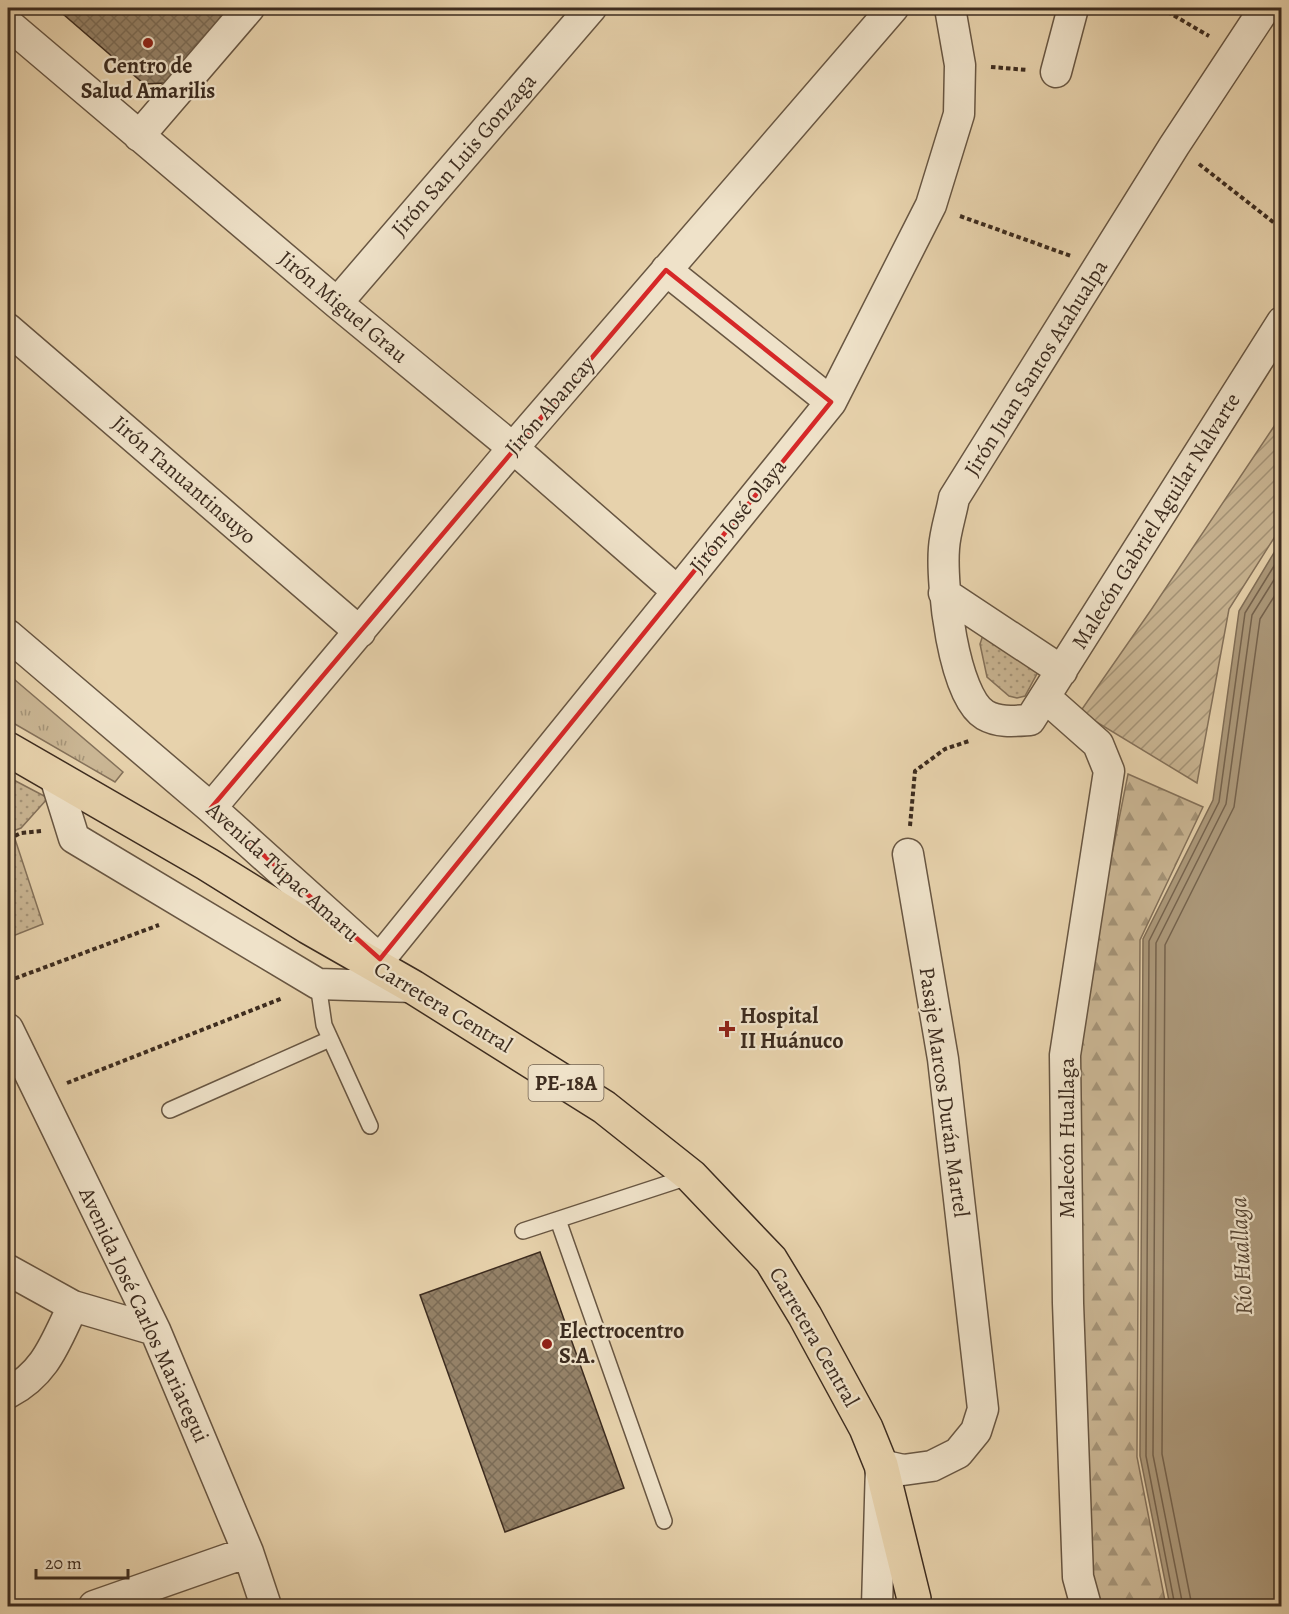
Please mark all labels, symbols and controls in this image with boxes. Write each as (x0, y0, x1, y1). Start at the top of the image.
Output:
marker: Centro de Salud Amarilis (141, 36, 155, 50)
place label: Centro de Salud Amarilis (81, 51, 215, 106)
street label: Jirón San Luis Gonzaga (385, 66, 544, 243)
street label: Jirón Miguel Grau (272, 244, 414, 370)
street label: Jirón Juan Santos Atahualpa (957, 253, 1115, 482)
street label: Jirón Abancay (498, 350, 602, 462)
street label: Malecón Gabriel Aguilar Nalvarte (1065, 387, 1247, 655)
street label: Jirón Tanuantinsuyo (105, 409, 263, 551)
street label: Jirón José Olaya (683, 452, 794, 579)
street label: Avenida Túpac Amaru (199, 794, 366, 949)
street label: Carretera Central (368, 954, 518, 1060)
street label: Pasaje Marcos Durán Martel (912, 965, 976, 1219)
place label: Hospital II Huánuco (740, 1001, 844, 1056)
marker: Hospital II Huánuco (718, 1020, 736, 1038)
street label: Malecón Huallaga (1052, 1057, 1082, 1218)
road number: PE-18A (528, 1065, 604, 1101)
street label: Avenida José Carlos Mariategui (71, 1182, 216, 1447)
water label: Río Huallaga (1222, 1196, 1260, 1316)
street label: Carretera Central (762, 1262, 866, 1412)
place label: Electrocentro S.A. (559, 1316, 684, 1371)
marker: Electrocentro S.A. (540, 1337, 554, 1351)
scale bar (36, 1542, 128, 1580)
text: 20 m (45, 1551, 82, 1575)

